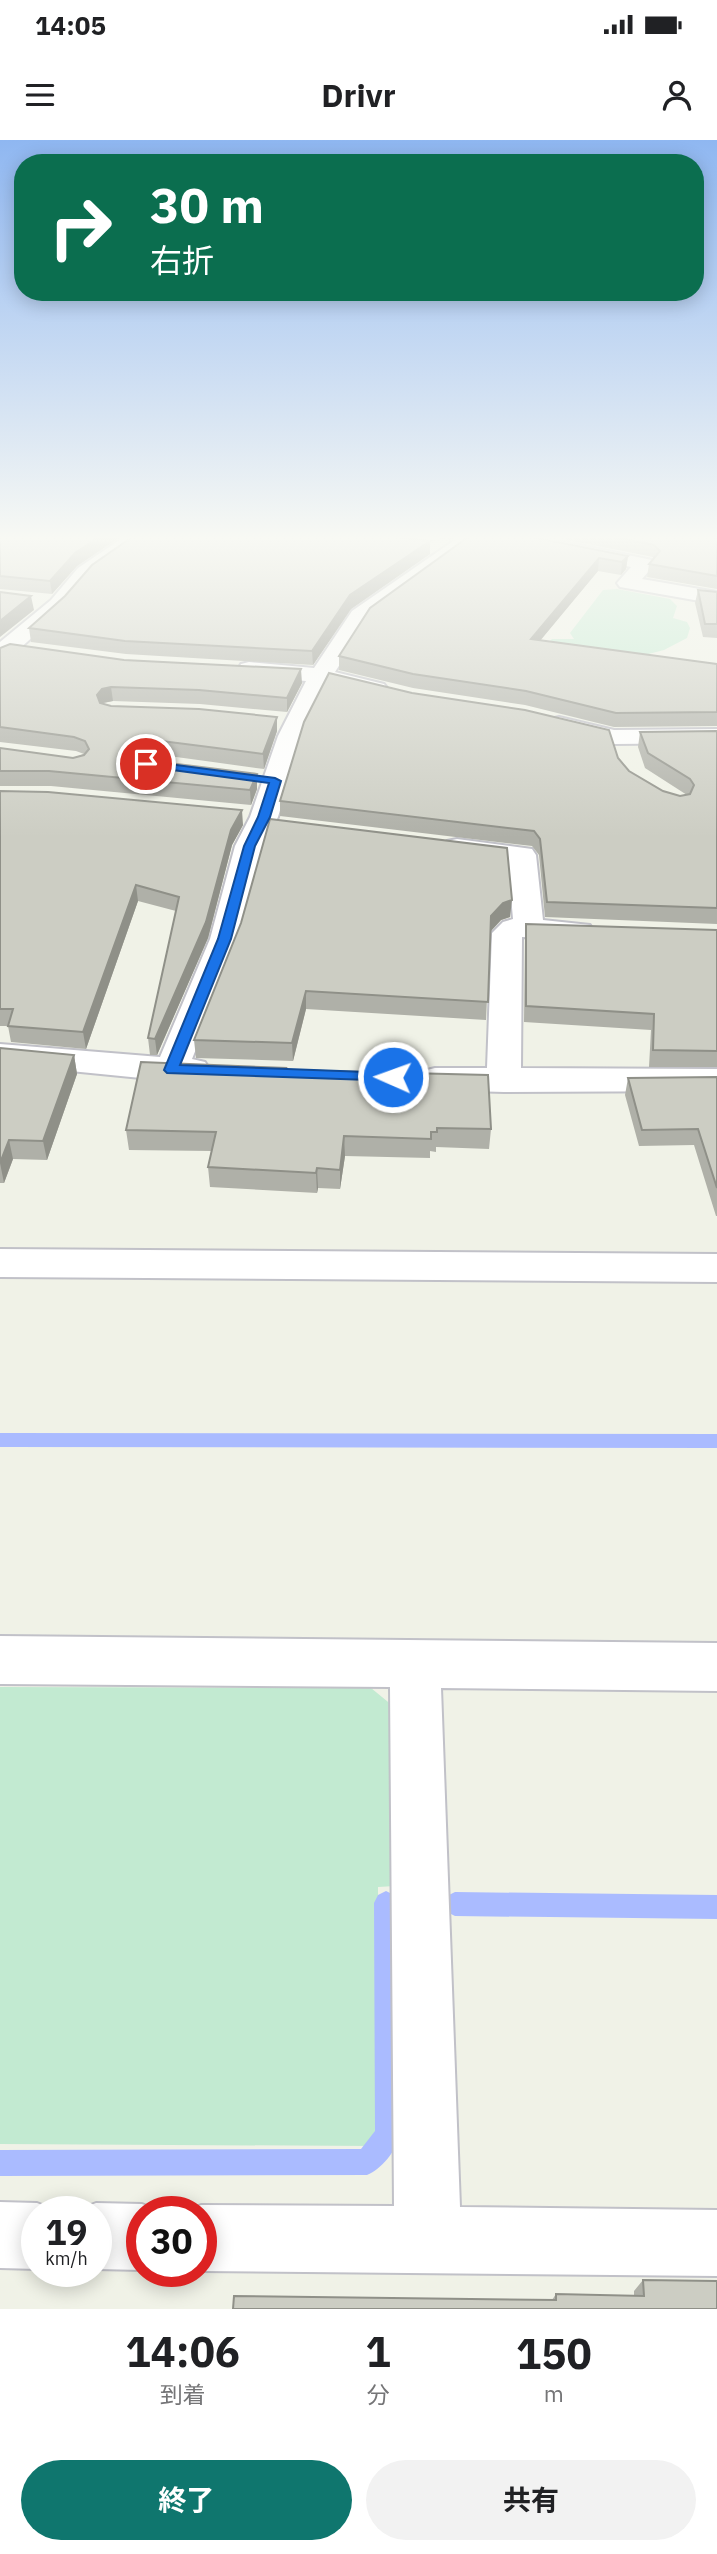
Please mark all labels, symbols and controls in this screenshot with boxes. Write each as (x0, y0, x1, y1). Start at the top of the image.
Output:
text: 14:05 (35, 8, 106, 42)
text: Drivr (321, 74, 396, 116)
icon: menu (21, 76, 59, 114)
icon: person (658, 76, 696, 114)
text: 30 m (150, 173, 264, 236)
icon: right (35, 182, 126, 273)
text: 右折 (150, 239, 214, 281)
pin (116, 734, 176, 794)
icon: arrive (127, 745, 165, 783)
position arrow (356, 1040, 430, 1114)
speed limit sign: 30 (126, 2196, 217, 2287)
text: 19 (45, 2209, 88, 2255)
text: km/h (45, 2247, 88, 2270)
text: 14:06 (125, 2324, 240, 2379)
text: 1 (365, 2324, 391, 2379)
text: 150 (516, 2326, 592, 2381)
text: m (544, 2378, 564, 2408)
text: 到着 (160, 2379, 206, 2409)
text: 分 (367, 2379, 390, 2409)
button: 終了 (21, 2460, 352, 2540)
button: 共有 (366, 2460, 696, 2540)

